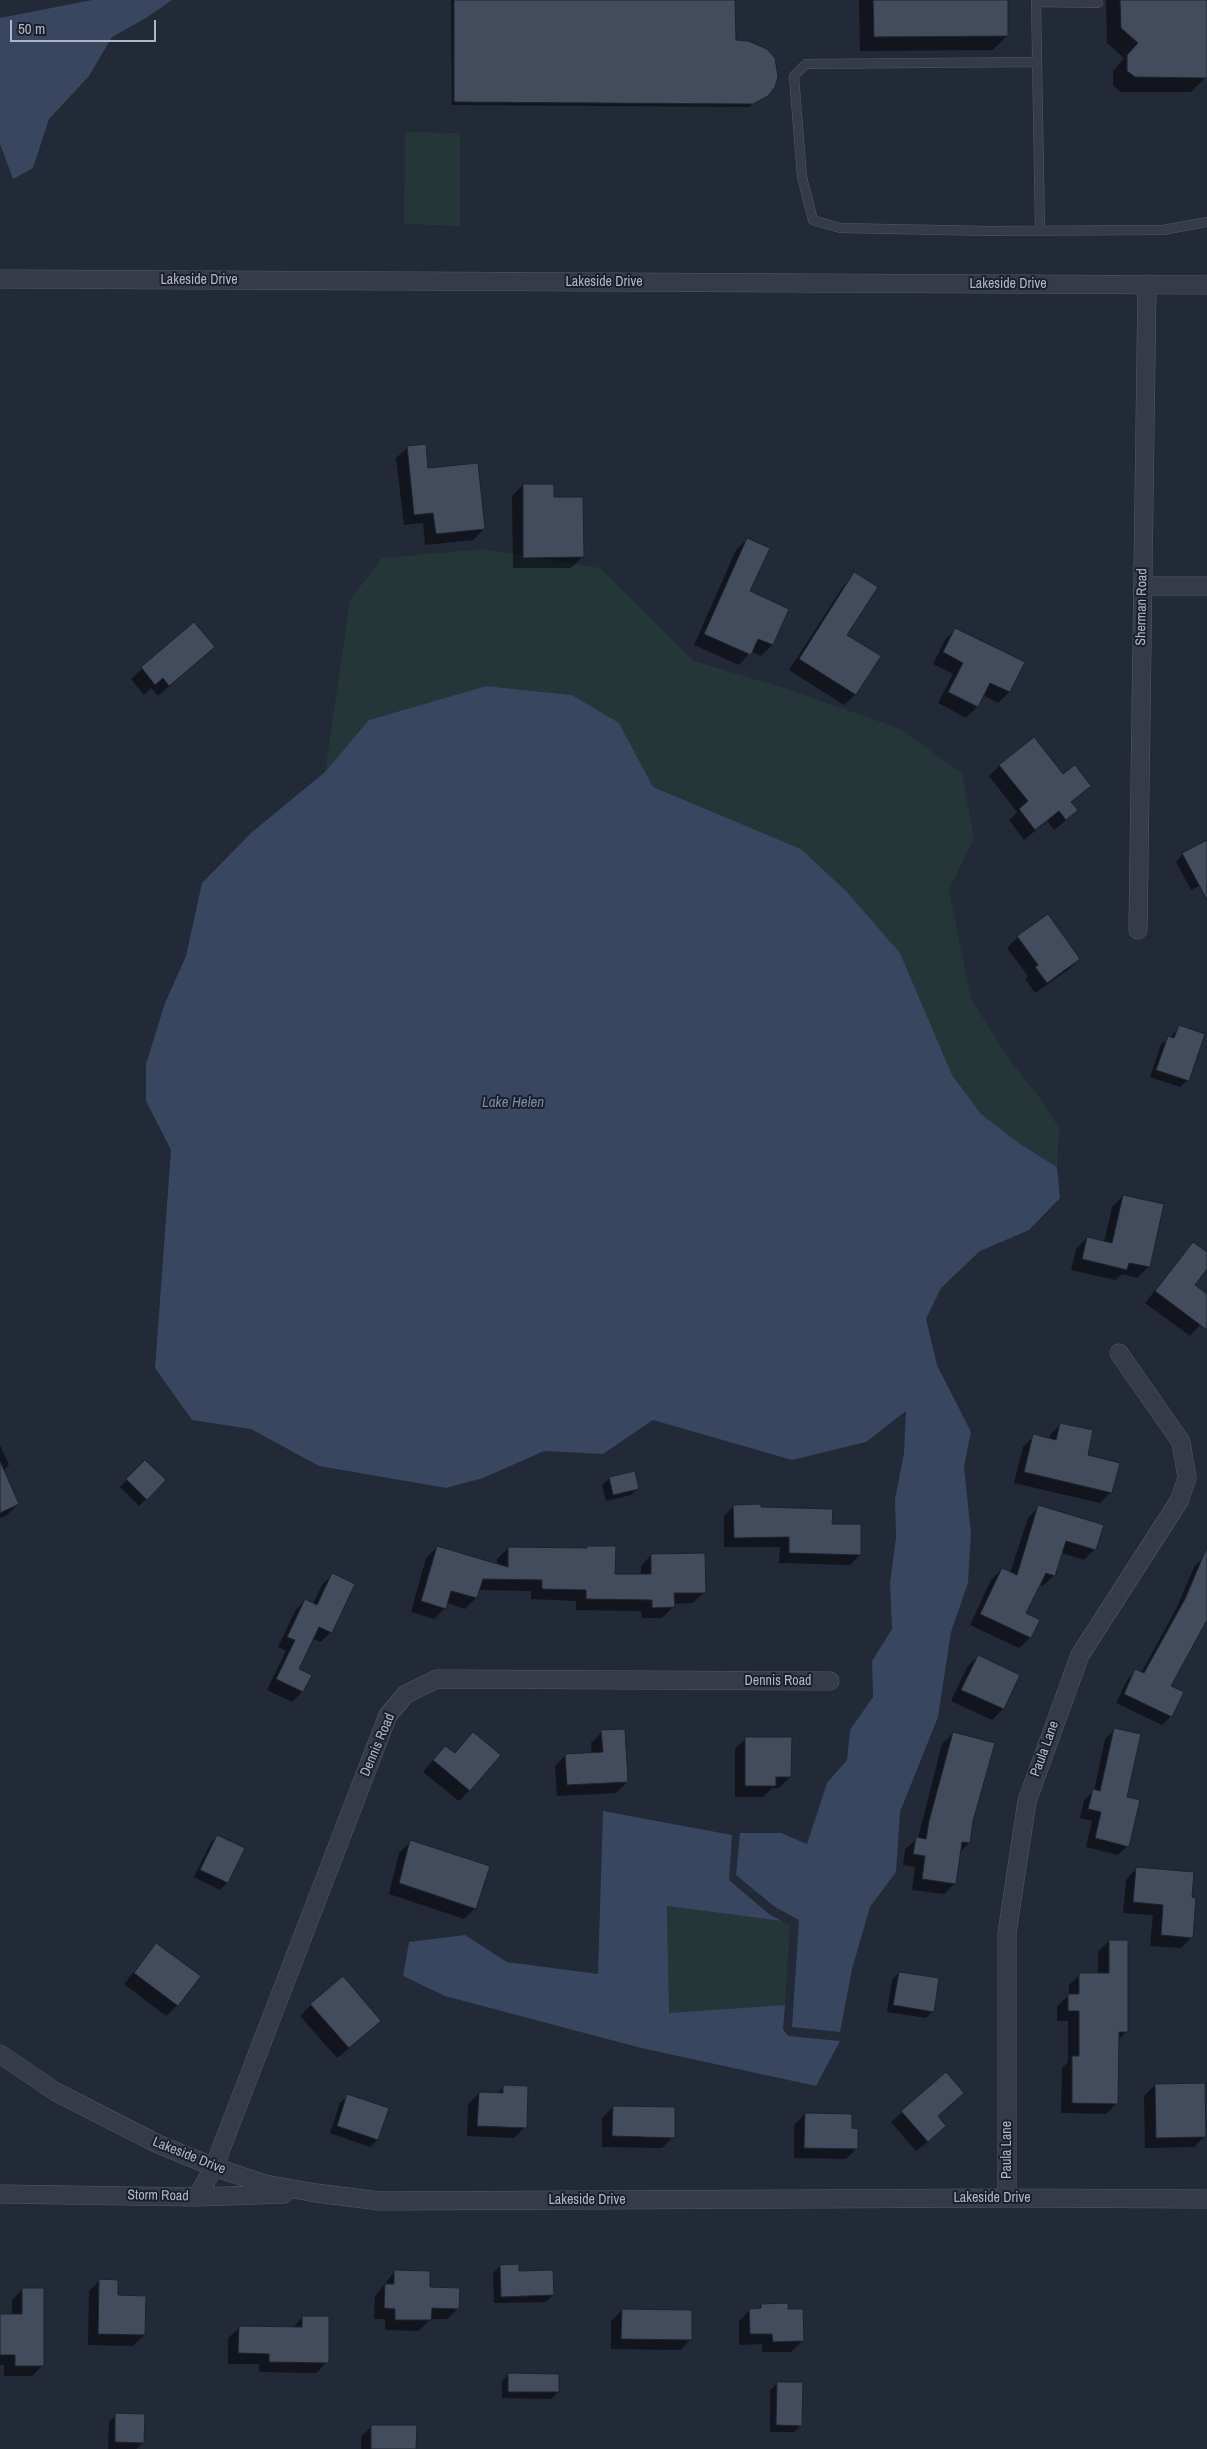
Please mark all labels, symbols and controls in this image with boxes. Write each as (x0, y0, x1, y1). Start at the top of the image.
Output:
scale bar (12, 10, 159, 42)
text: 50 m (18, 18, 45, 39)
street label: Lakeside Drive (160, 272, 238, 288)
street label: Lakeside Drive (565, 274, 643, 290)
street label: Lakeside Drive (969, 276, 1047, 292)
street label: Sherman Road (1133, 568, 1151, 646)
water label: Lake Helen (482, 1094, 544, 1112)
street label: Dennis Road (744, 1673, 812, 1689)
street label: Dennis Road (357, 1711, 399, 1779)
street label: Paula Lane (1027, 1719, 1063, 1779)
street label: Paula Lane (999, 2121, 1015, 2179)
street label: Lakeside Drive (150, 2134, 228, 2178)
street label: Storm Road (127, 2187, 189, 2205)
street label: Lakeside Drive (953, 2190, 1031, 2206)
street label: Lakeside Drive (548, 2192, 626, 2208)

